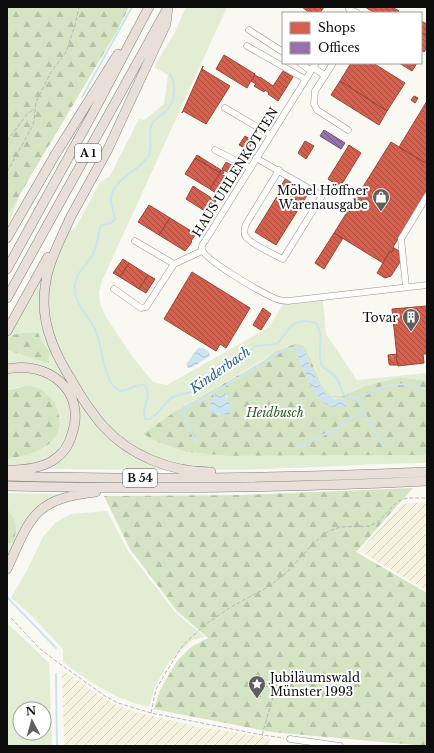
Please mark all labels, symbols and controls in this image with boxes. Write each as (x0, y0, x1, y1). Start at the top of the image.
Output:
legend (282, 12, 422, 64)
text: Shops (318, 20, 355, 35)
text: Offices (318, 40, 360, 55)
street label: HAUS UHLENKOTTEN (189, 104, 281, 240)
road number: A 1 (75, 144, 101, 162)
place label: Möbel Höffner Warenausgabe (277, 183, 368, 212)
shop icon: Möbel Höffner Warenausgabe (371, 187, 391, 212)
building icon: Tovar (401, 307, 421, 332)
place label: Tovar (363, 310, 398, 325)
water label: Kinderbach (186, 343, 254, 398)
park label: Heidbusch (245, 405, 304, 420)
road number: B 54 (123, 469, 157, 487)
place label: Jubiläumswald Münster 1993 (268, 670, 360, 699)
place icon: Jubiläumswald Münster 1993 (247, 674, 267, 699)
north arrow (12, 701, 52, 741)
text: N (25, 703, 37, 719)

